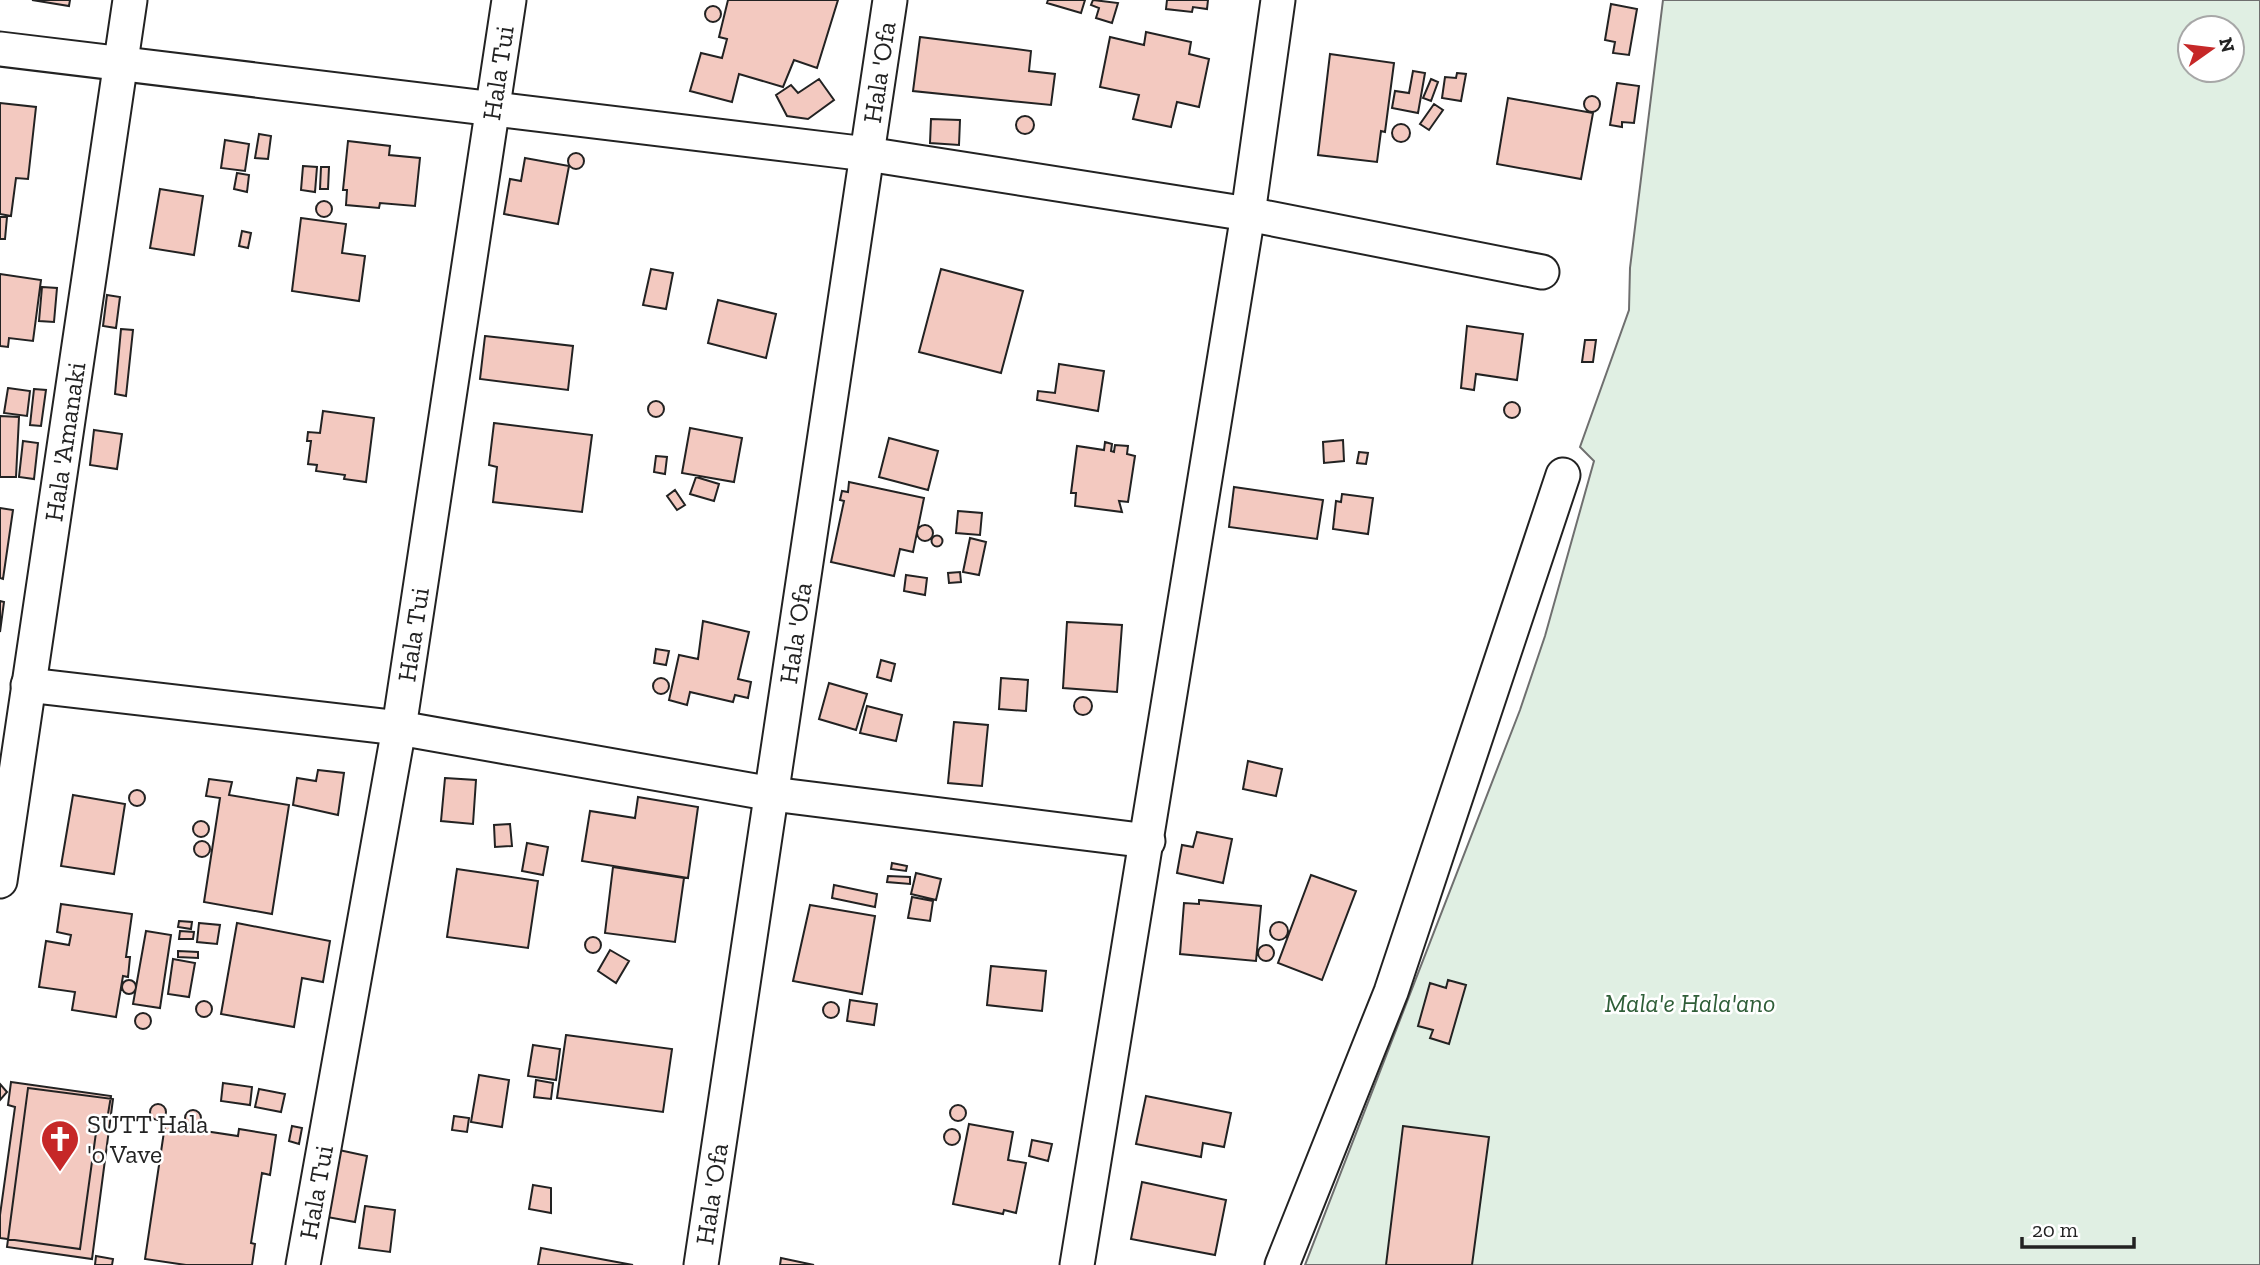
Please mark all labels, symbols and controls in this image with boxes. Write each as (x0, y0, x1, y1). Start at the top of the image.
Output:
north arrow (2176, 14, 2246, 84)
street label: Hala 'Ofa (856, 19, 903, 125)
street label: Hala Tui (475, 24, 521, 122)
text: N (2214, 35, 2240, 55)
street label: Hala 'Amanaki (37, 360, 92, 524)
street label: Hala 'Ofa (772, 580, 819, 686)
street label: Hala Tui (390, 585, 436, 684)
park label: Mala'e Hala'ano (1605, 987, 1775, 1019)
place label: SUTT Hala 'o Vave (87, 1108, 209, 1170)
church icon: SUTT Hala 'o Vave (39, 1118, 81, 1173)
street label: Hala 'Ofa (688, 1140, 735, 1247)
street label: Hala Tui (292, 1143, 340, 1242)
scale bar (2022, 1206, 2134, 1250)
text: 20 m (2032, 1217, 2078, 1242)

